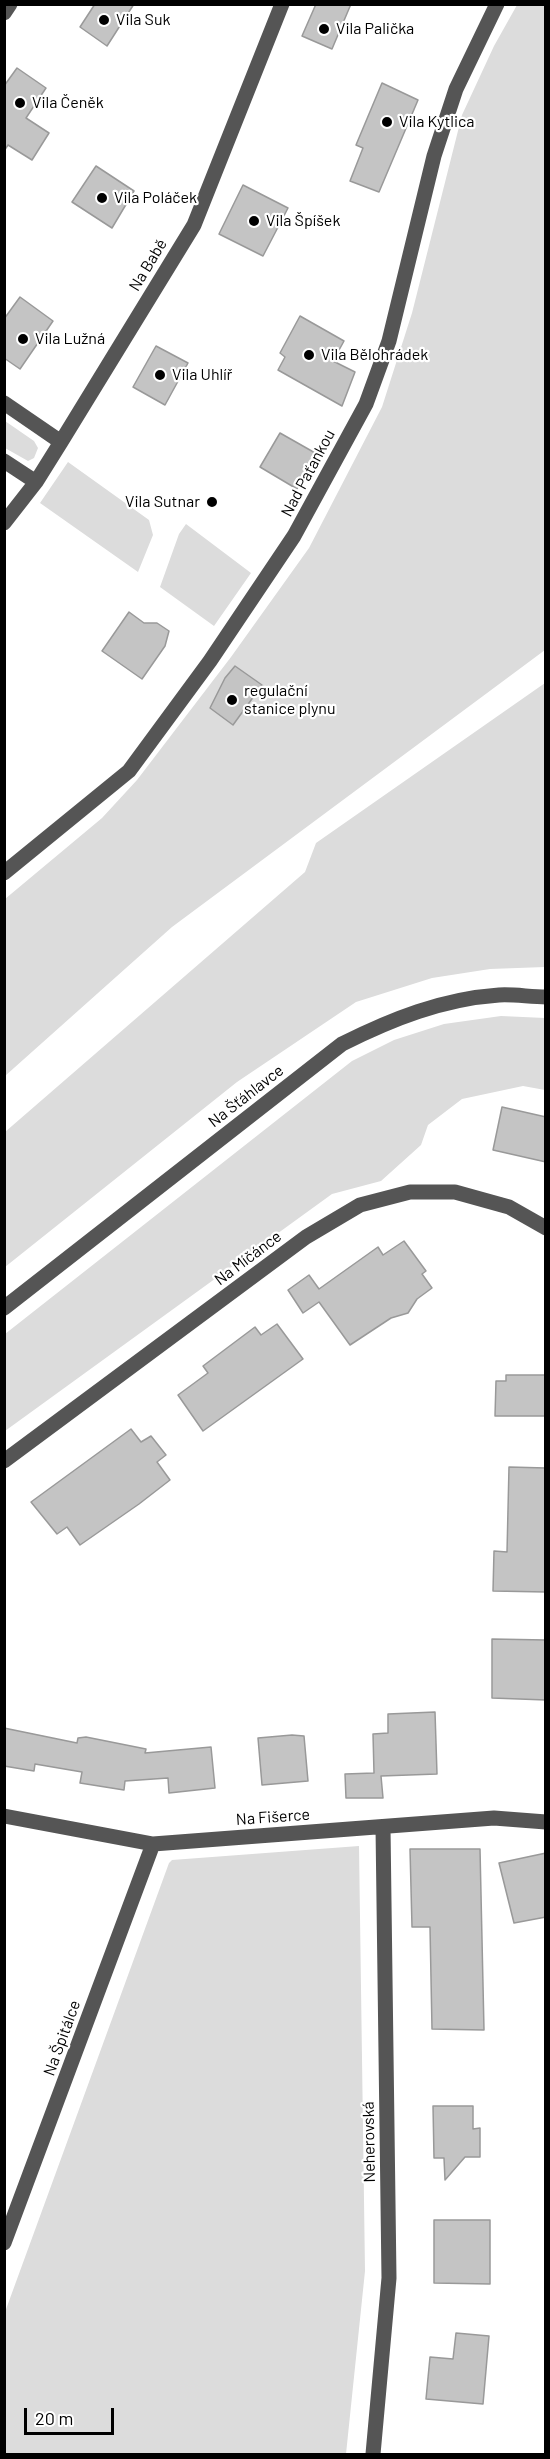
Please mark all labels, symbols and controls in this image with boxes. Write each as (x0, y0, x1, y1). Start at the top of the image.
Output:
place label: Vila Suk (116, 10, 170, 30)
marker: Vila Suk (97, 13, 111, 27)
place label: Vila Palička (336, 19, 414, 39)
marker: Vila Palička (317, 22, 331, 36)
place label: Vila Čeněk (32, 93, 104, 113)
marker: Vila Čeněk (13, 96, 27, 110)
place label: Vila Kytlica (399, 112, 474, 132)
marker: Vila Kytlica (380, 115, 394, 129)
place label: Vila Poláček (114, 188, 197, 208)
marker: Vila Poláček (95, 191, 109, 205)
place label: Vila Špíšek (266, 211, 340, 231)
marker: Vila Špíšek (247, 214, 261, 228)
street label: Na Babě (125, 235, 171, 295)
place label: Vila Lužná (35, 329, 105, 349)
marker: Vila Lužná (16, 332, 30, 346)
place label: Vila Bělohrádek (321, 345, 428, 365)
marker: Vila Bělohrádek (302, 348, 316, 362)
place label: Vila Uhlíř (172, 365, 232, 385)
marker: Vila Uhlíř (153, 368, 167, 382)
street label: Nad Paťankou (277, 426, 339, 520)
place label: Vila Sutnar (125, 492, 200, 512)
marker: Vila Sutnar (205, 495, 219, 509)
place label: regulační stanice plynu (244, 681, 335, 719)
marker: regulační stanice plynu (225, 693, 239, 707)
street label: Na Šťáhlavce (205, 1061, 287, 1131)
street label: Na Míčánce (211, 1227, 285, 1289)
street label: Na Fišerce (235, 1805, 311, 1829)
street label: Na Špitálce (39, 1998, 85, 2078)
street label: Neherovská (359, 2101, 379, 2183)
scale bar (27, 2396, 117, 2434)
text: 20 m (35, 2407, 73, 2429)

